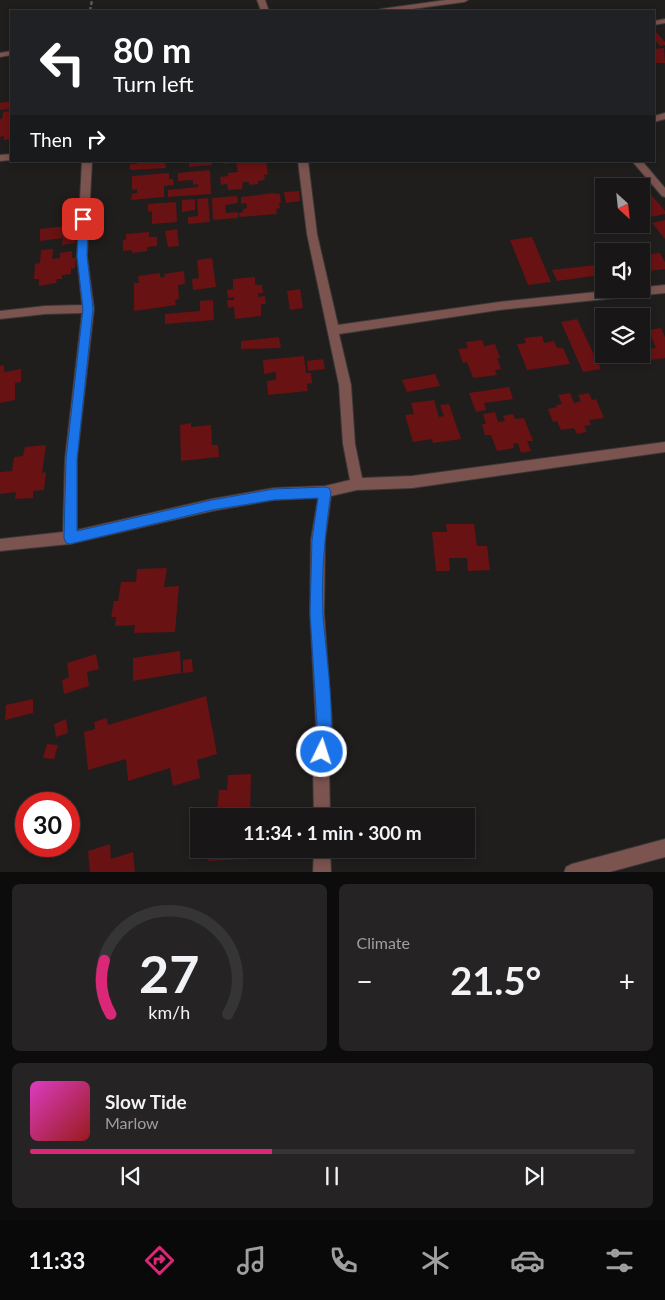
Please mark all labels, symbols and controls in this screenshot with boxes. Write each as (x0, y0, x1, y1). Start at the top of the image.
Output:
text: 80 m (113, 28, 191, 70)
icon: left (30, 30, 95, 95)
text: Turn left (113, 70, 194, 97)
icon: right (82, 125, 110, 153)
text: Then (30, 128, 72, 151)
north arrow (595, 178, 650, 232)
map controls (595, 178, 650, 363)
pin (62, 198, 104, 240)
icon: arrive (69, 205, 97, 233)
button: sound (595, 243, 650, 298)
button: layers (595, 308, 650, 363)
position arrow (295, 725, 347, 777)
speed limit sign: 30 (15, 792, 80, 857)
text: 11:34 · 1 min · 300 m (243, 821, 422, 844)
text: Climate (357, 933, 410, 952)
text: 27 (139, 942, 199, 1004)
text: 21.5° (450, 957, 541, 1003)
text: − (357, 964, 373, 998)
text: + (619, 964, 635, 998)
text: km/h (148, 1001, 190, 1023)
text: Slow Tide (105, 1090, 187, 1113)
text: Marlow (105, 1113, 159, 1132)
icon: previous (117, 1162, 145, 1190)
icon: pause (318, 1162, 346, 1190)
icon: next (520, 1162, 548, 1190)
icon: directions (142, 1243, 177, 1278)
icon: music (234, 1243, 269, 1278)
icon: phone (326, 1243, 361, 1278)
icon: climate (418, 1243, 453, 1278)
icon: car (510, 1243, 545, 1278)
icon: filters (602, 1243, 637, 1278)
text: 11:33 (28, 1247, 85, 1274)

